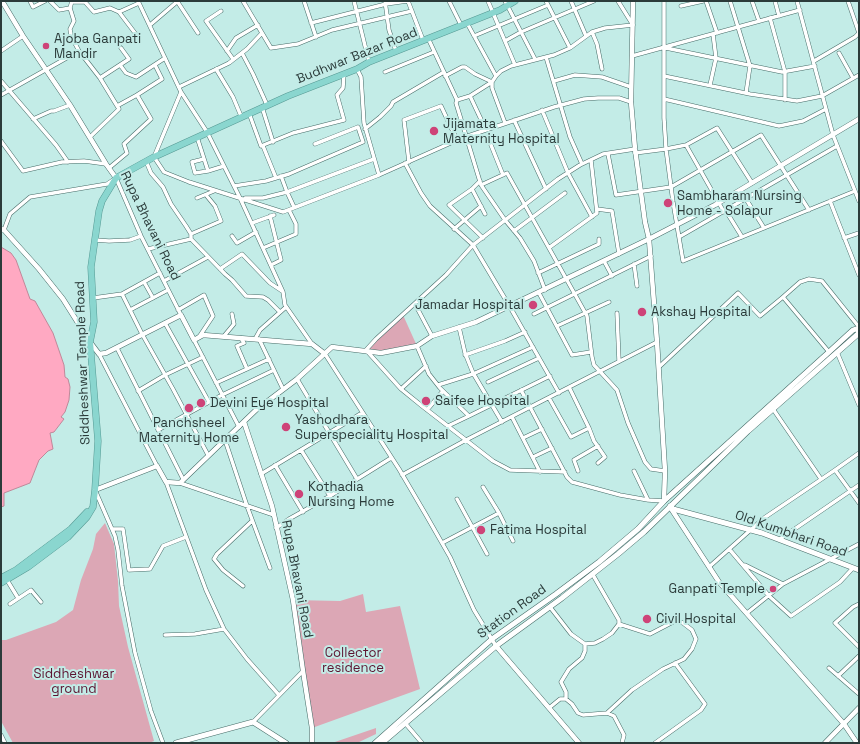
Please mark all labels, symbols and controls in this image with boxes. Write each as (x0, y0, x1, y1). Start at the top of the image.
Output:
street label: Budhwar Bazar Road (294, 25, 420, 87)
place label: Ajoba Ganpati Mandir (54, 31, 141, 62)
marker: Ajoba Ganpati Mandir (41, 41, 51, 51)
place label: Jijamata Maternity Hospital (443, 116, 560, 147)
marker: Jijamata Maternity Hospital (428, 125, 440, 137)
street label: Rupa Bhavani Road (117, 169, 183, 283)
place label: Sambharam Nursing Home - Solapur (677, 188, 802, 219)
marker: Sambharam Nursing Home - Solapur (662, 197, 674, 209)
street label: Siddheshwar Temple Road (72, 281, 94, 445)
place label: Jamadar Hospital (415, 297, 524, 313)
marker: Jamadar Hospital (527, 299, 539, 311)
place label: Akshay Hospital (651, 304, 751, 320)
marker: Akshay Hospital (636, 306, 648, 318)
place label: Saifee Hospital (435, 393, 529, 409)
place label: Devini Eye Hospital (210, 395, 329, 411)
marker: Saifee Hospital (420, 395, 432, 407)
marker: Devini Eye Hospital (195, 397, 207, 409)
marker: Panchsheel Maternity Home (183, 402, 195, 414)
place label: Yashodhara Superspeciality Hospital (295, 412, 448, 443)
place label: Panchsheel Maternity Home (139, 415, 239, 446)
marker: Yashodhara Superspeciality Hospital (280, 421, 292, 433)
place label: Kothadia Nursing Home (308, 479, 394, 510)
marker: Kothadia Nursing Home (293, 488, 305, 500)
street label: Old Kumbhari Road (733, 507, 849, 561)
street label: Rupa Bhavani Road (278, 519, 316, 639)
place label: Fatima Hospital (490, 522, 587, 538)
marker: Fatima Hospital (475, 524, 487, 536)
place label: Ganpati Temple (669, 581, 765, 597)
street label: Station Road (474, 582, 550, 642)
marker: Ganpati Temple (768, 584, 778, 594)
place label: Civil Hospital (656, 611, 736, 627)
marker: Civil Hospital (641, 613, 653, 625)
park label: Collector residence (322, 645, 384, 676)
park label: Siddheshwar ground (34, 666, 114, 697)

